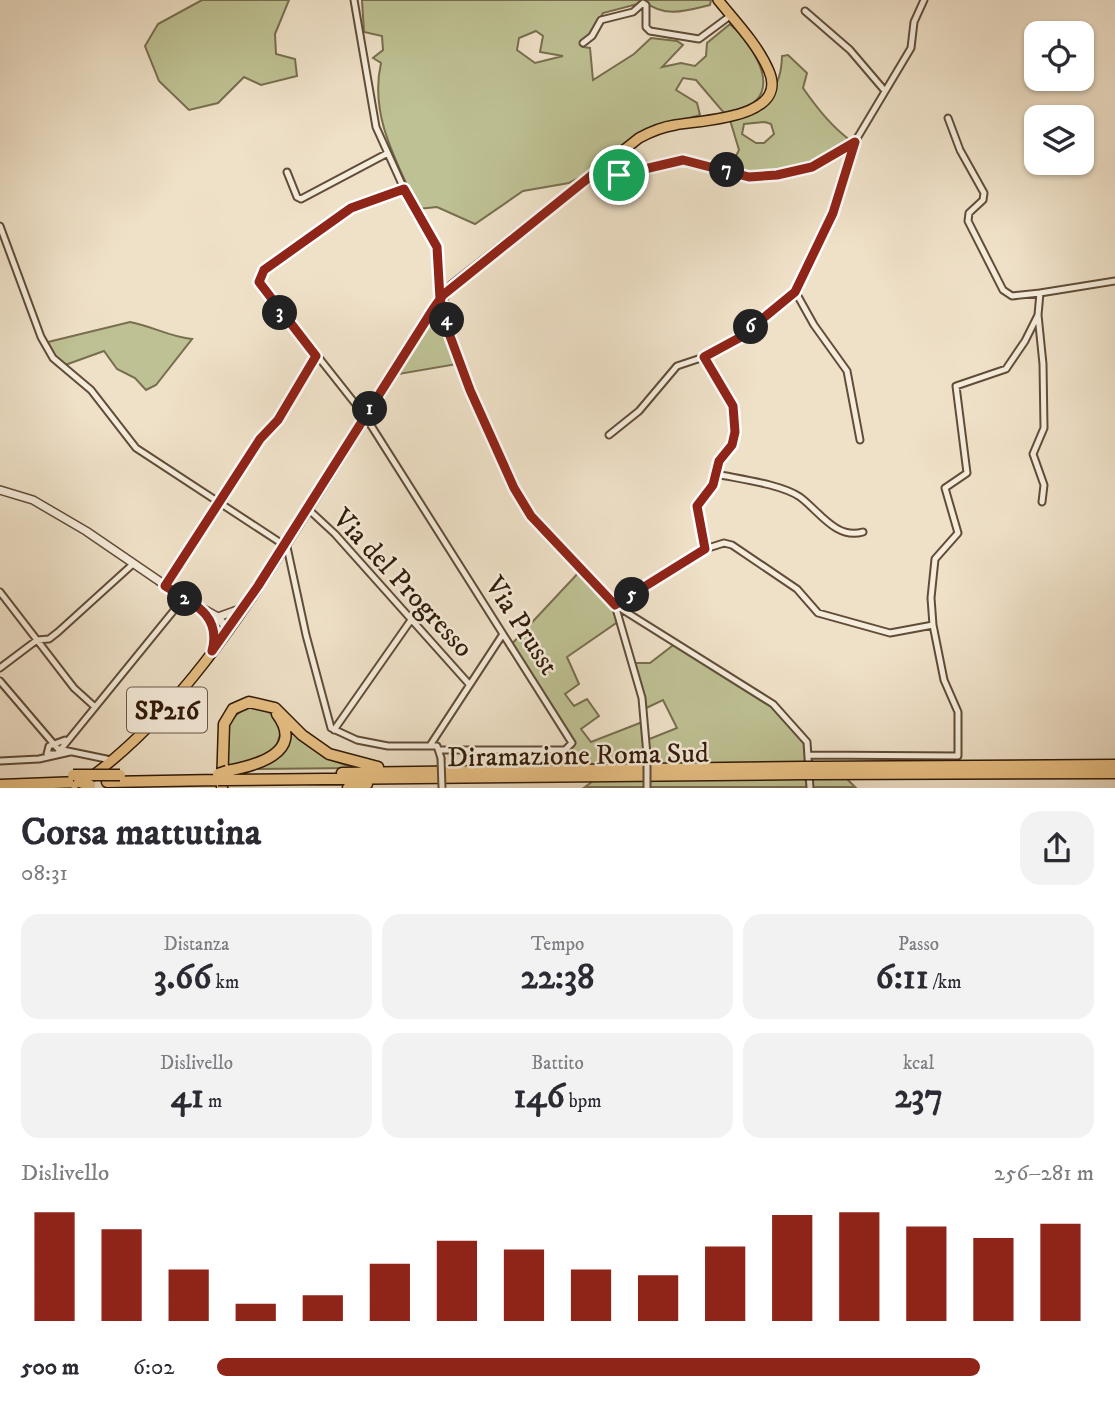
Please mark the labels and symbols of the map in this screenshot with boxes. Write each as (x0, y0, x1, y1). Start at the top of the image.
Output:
pin (589, 145, 649, 205)
pin: 7 (710, 152, 744, 188)
pin: 3 (262, 296, 298, 330)
pin: 4 (430, 302, 464, 338)
pin: 6 (734, 310, 768, 344)
pin: 1 (352, 392, 388, 426)
street label: Via del Progresso (324, 501, 481, 665)
street label: Via Prusst (476, 569, 567, 682)
pin: 5 (614, 578, 650, 612)
pin: 2 (168, 582, 202, 616)
road number: SP216 (127, 688, 207, 732)
street label: Diramazione Roma Sud (447, 736, 709, 775)

